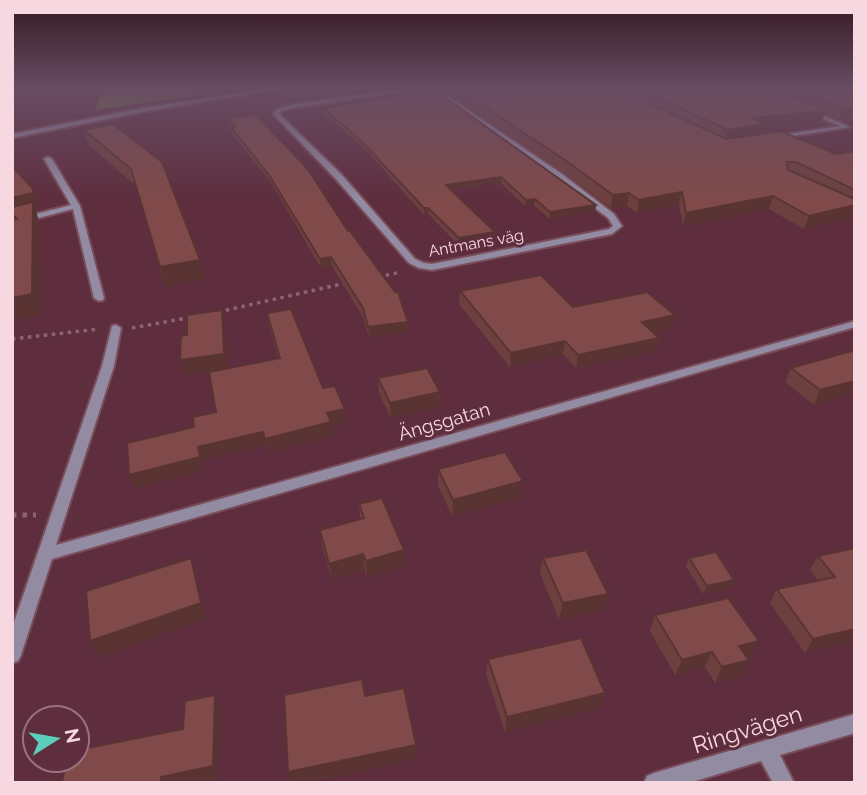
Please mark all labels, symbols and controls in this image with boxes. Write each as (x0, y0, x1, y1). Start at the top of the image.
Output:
street label: Antmans väg (427, 225, 525, 261)
street label: Ängsgatan (395, 397, 493, 445)
street label: Ringvägen (689, 700, 805, 758)
north arrow (21, 704, 91, 774)
text: N (61, 727, 85, 745)

